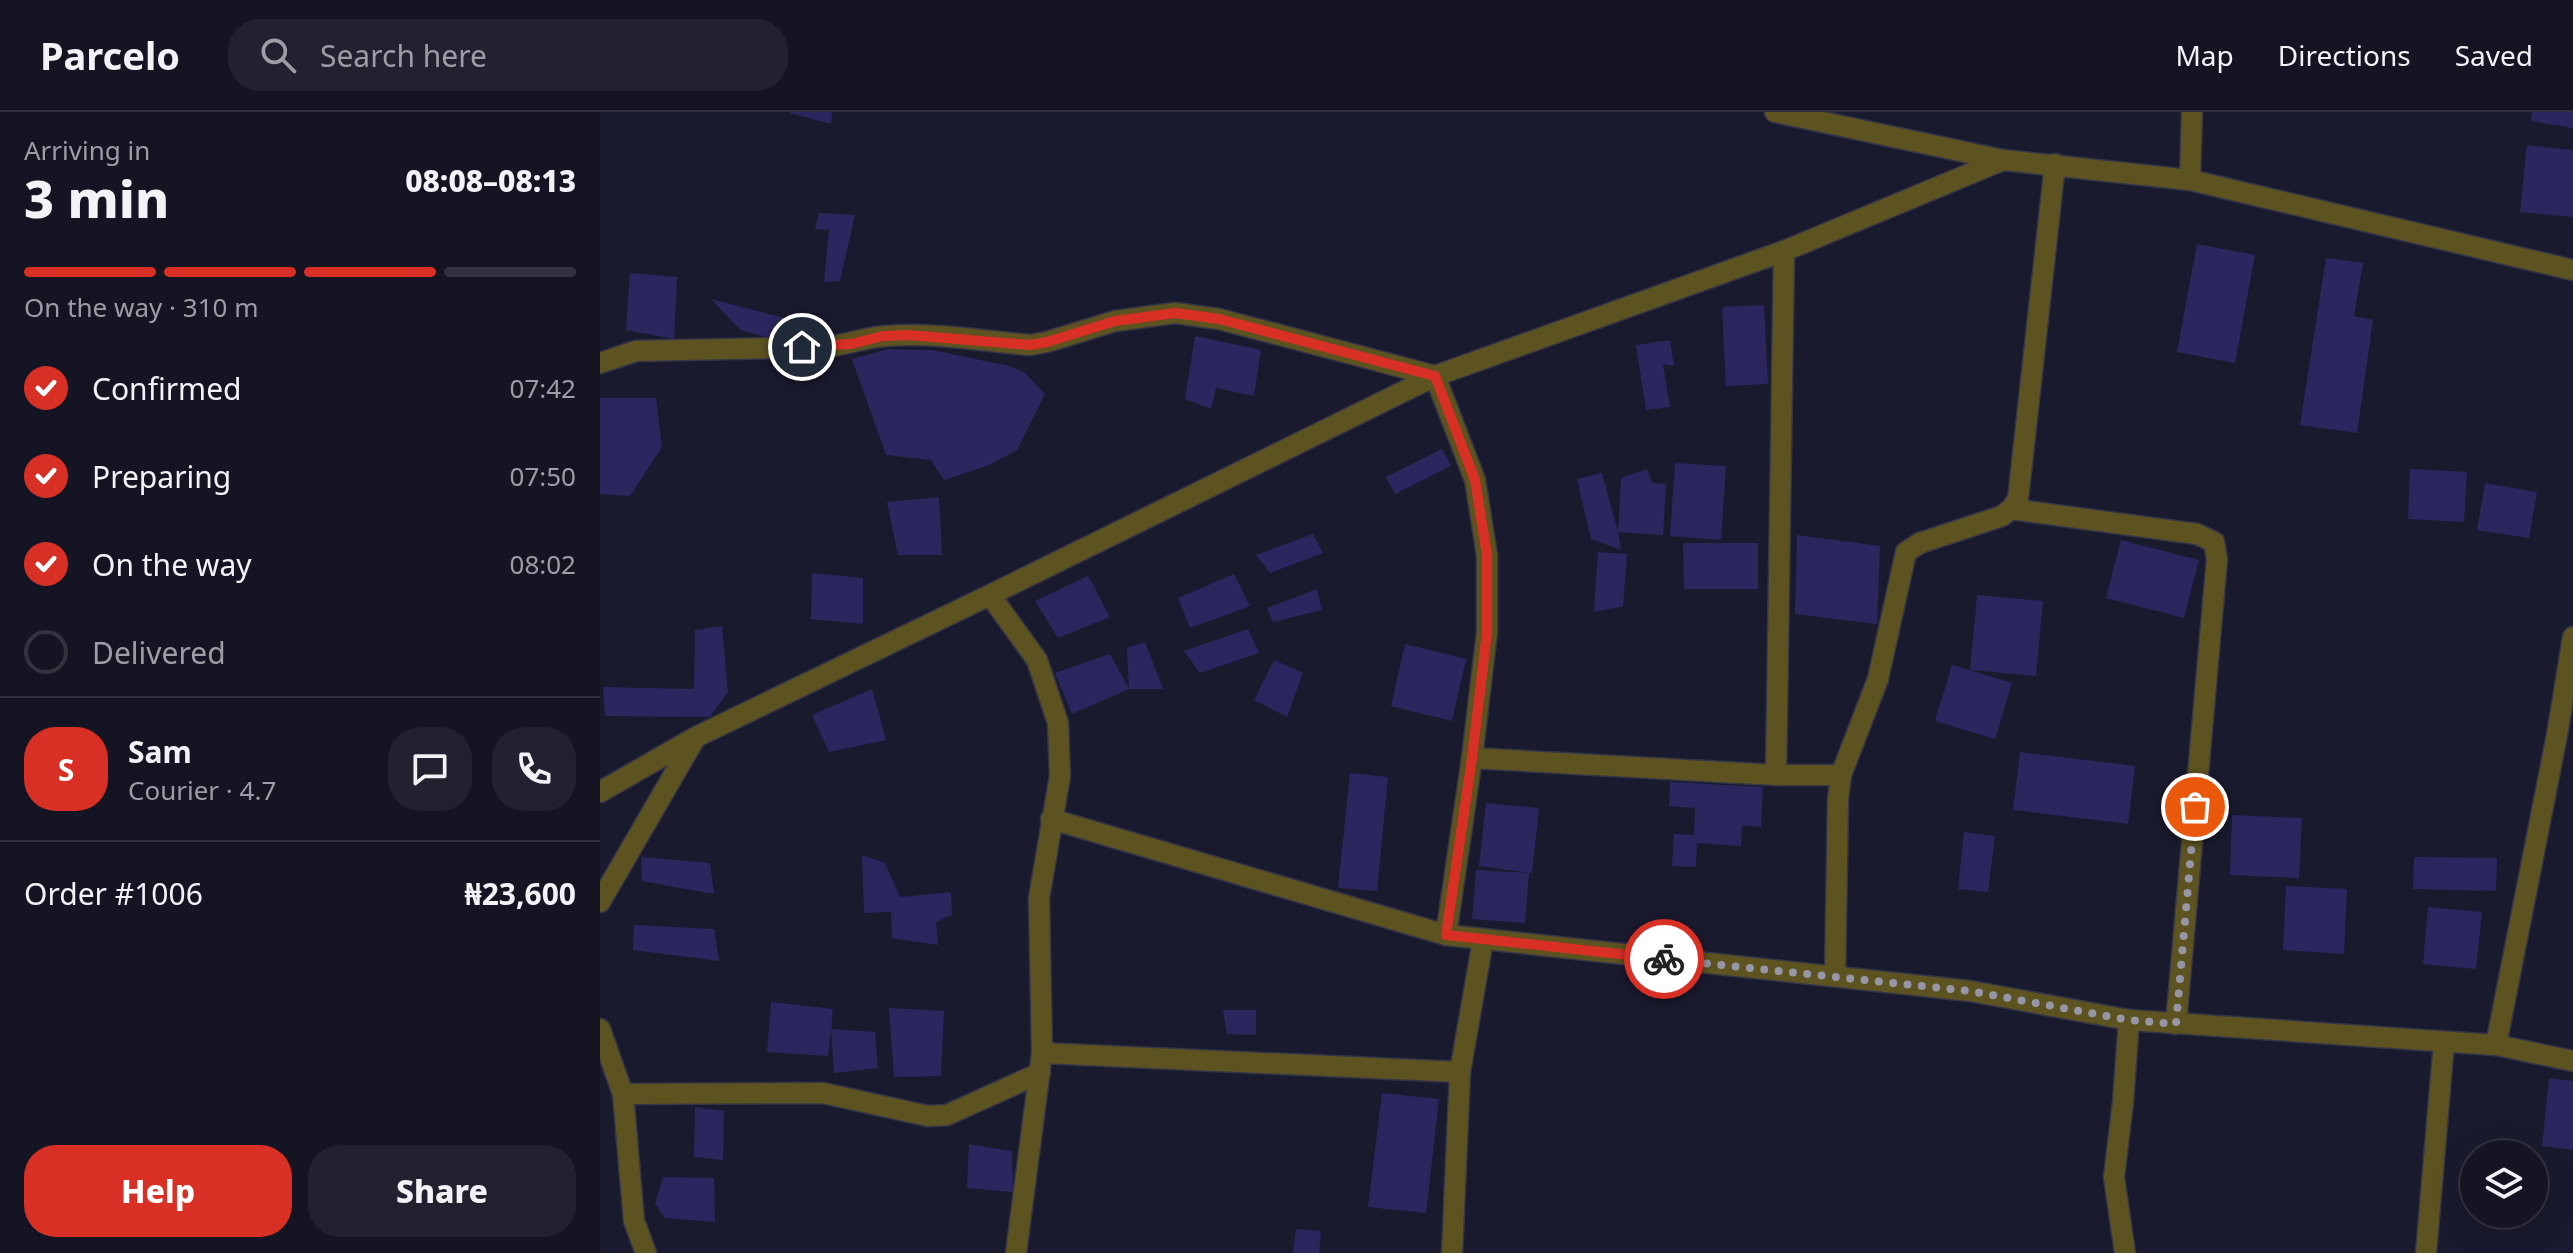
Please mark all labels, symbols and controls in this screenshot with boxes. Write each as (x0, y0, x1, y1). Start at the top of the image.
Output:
search box (228, 19, 788, 91)
text: Parcelo (40, 29, 180, 81)
icon: search (256, 33, 300, 77)
text: Search here (320, 35, 487, 76)
text: Map (2175, 36, 2234, 74)
text: Directions (2278, 36, 2411, 74)
text: Saved (2455, 36, 2533, 74)
text: Arriving in (24, 132, 150, 168)
text: 08:08–08:13 (405, 160, 576, 201)
text: 3 min (24, 162, 169, 233)
text: On the way · 310 m (24, 289, 258, 325)
pin (768, 313, 836, 381)
icon: home (780, 325, 824, 369)
icon: check (24, 366, 68, 410)
text: Confirmed (92, 368, 242, 409)
text: 07:42 (510, 370, 576, 406)
icon: check (24, 454, 68, 498)
text: Preparing (92, 456, 231, 497)
text: 07:50 (510, 458, 576, 494)
icon: check (24, 542, 68, 586)
text: On the way (92, 544, 252, 585)
text: 08:02 (510, 546, 576, 582)
text: Delivered (92, 632, 226, 673)
button: chat (388, 727, 472, 811)
button: phone (492, 727, 576, 811)
text: Sam (128, 731, 192, 772)
text: S (58, 749, 74, 790)
text: Courier · 4.7 (128, 772, 276, 808)
pin (2161, 773, 2229, 841)
icon: bag (2173, 785, 2217, 829)
text: Order #1006 (24, 873, 203, 914)
text: ₦23,600 (464, 873, 576, 914)
courier (1624, 919, 1704, 999)
icon: bike (1642, 937, 1686, 981)
map controls (2460, 1140, 2548, 1228)
button: layers (2460, 1140, 2548, 1228)
button: Help (24, 1145, 292, 1237)
button: Share (308, 1145, 576, 1237)

